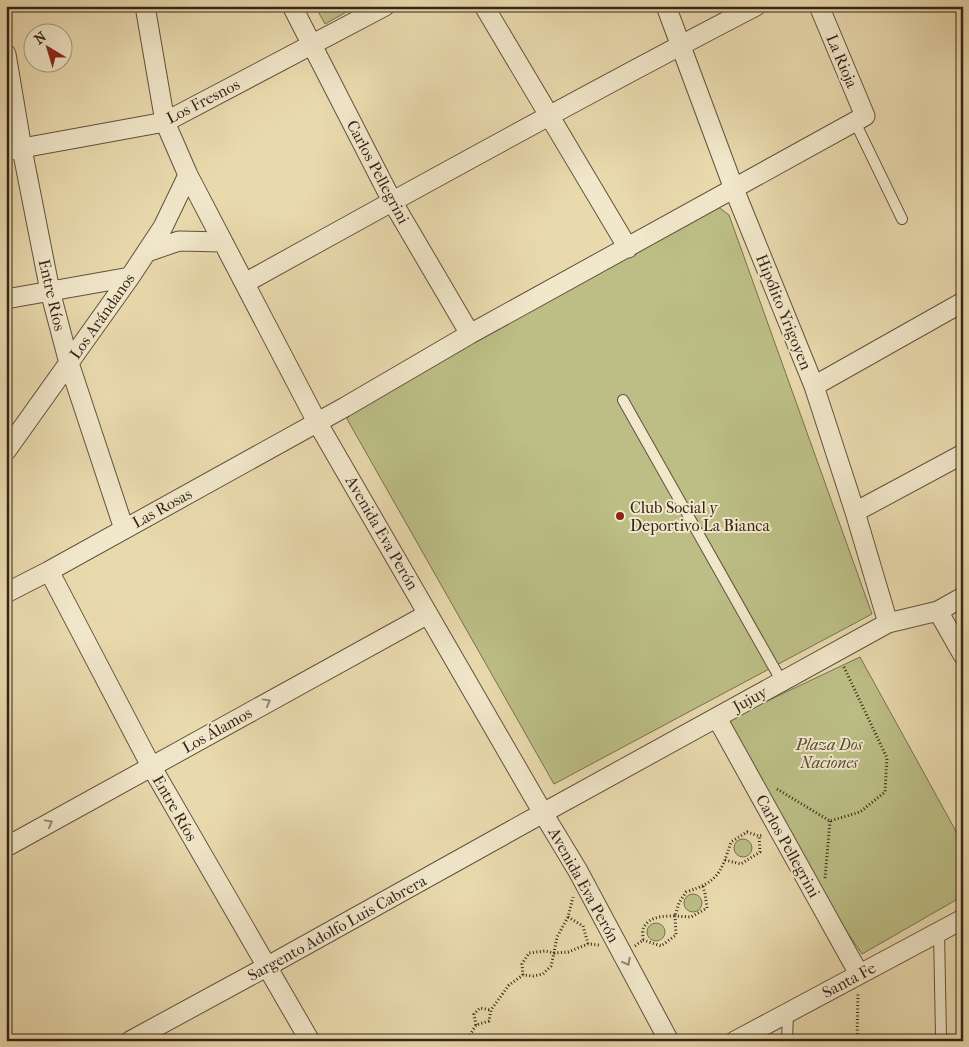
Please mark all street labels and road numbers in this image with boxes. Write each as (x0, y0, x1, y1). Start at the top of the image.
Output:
street label: La Rioja (822, 31, 862, 91)
street label: Los Fresnos (163, 74, 243, 128)
street label: Carlos Pellegrini (343, 117, 413, 227)
street label: Hipólito Yrigoyen (752, 251, 816, 373)
street label: Entre Ríos (35, 257, 69, 333)
street label: Los Arándanos (65, 269, 139, 363)
street label: Avenida Eva Perón (341, 472, 423, 594)
street label: Las Rosas (129, 484, 195, 532)
street label: Jujuy (728, 682, 771, 717)
street label: Los Álamos (178, 702, 255, 757)
street label: Entre Ríos (149, 772, 202, 844)
street label: Carlos Pellegrini (752, 791, 824, 901)
street label: Avenida Eva Perón (544, 823, 624, 946)
street label: Sargento Adolfo Luis Cabrera (244, 871, 430, 985)
street label: Santa Fe (819, 958, 879, 1002)

